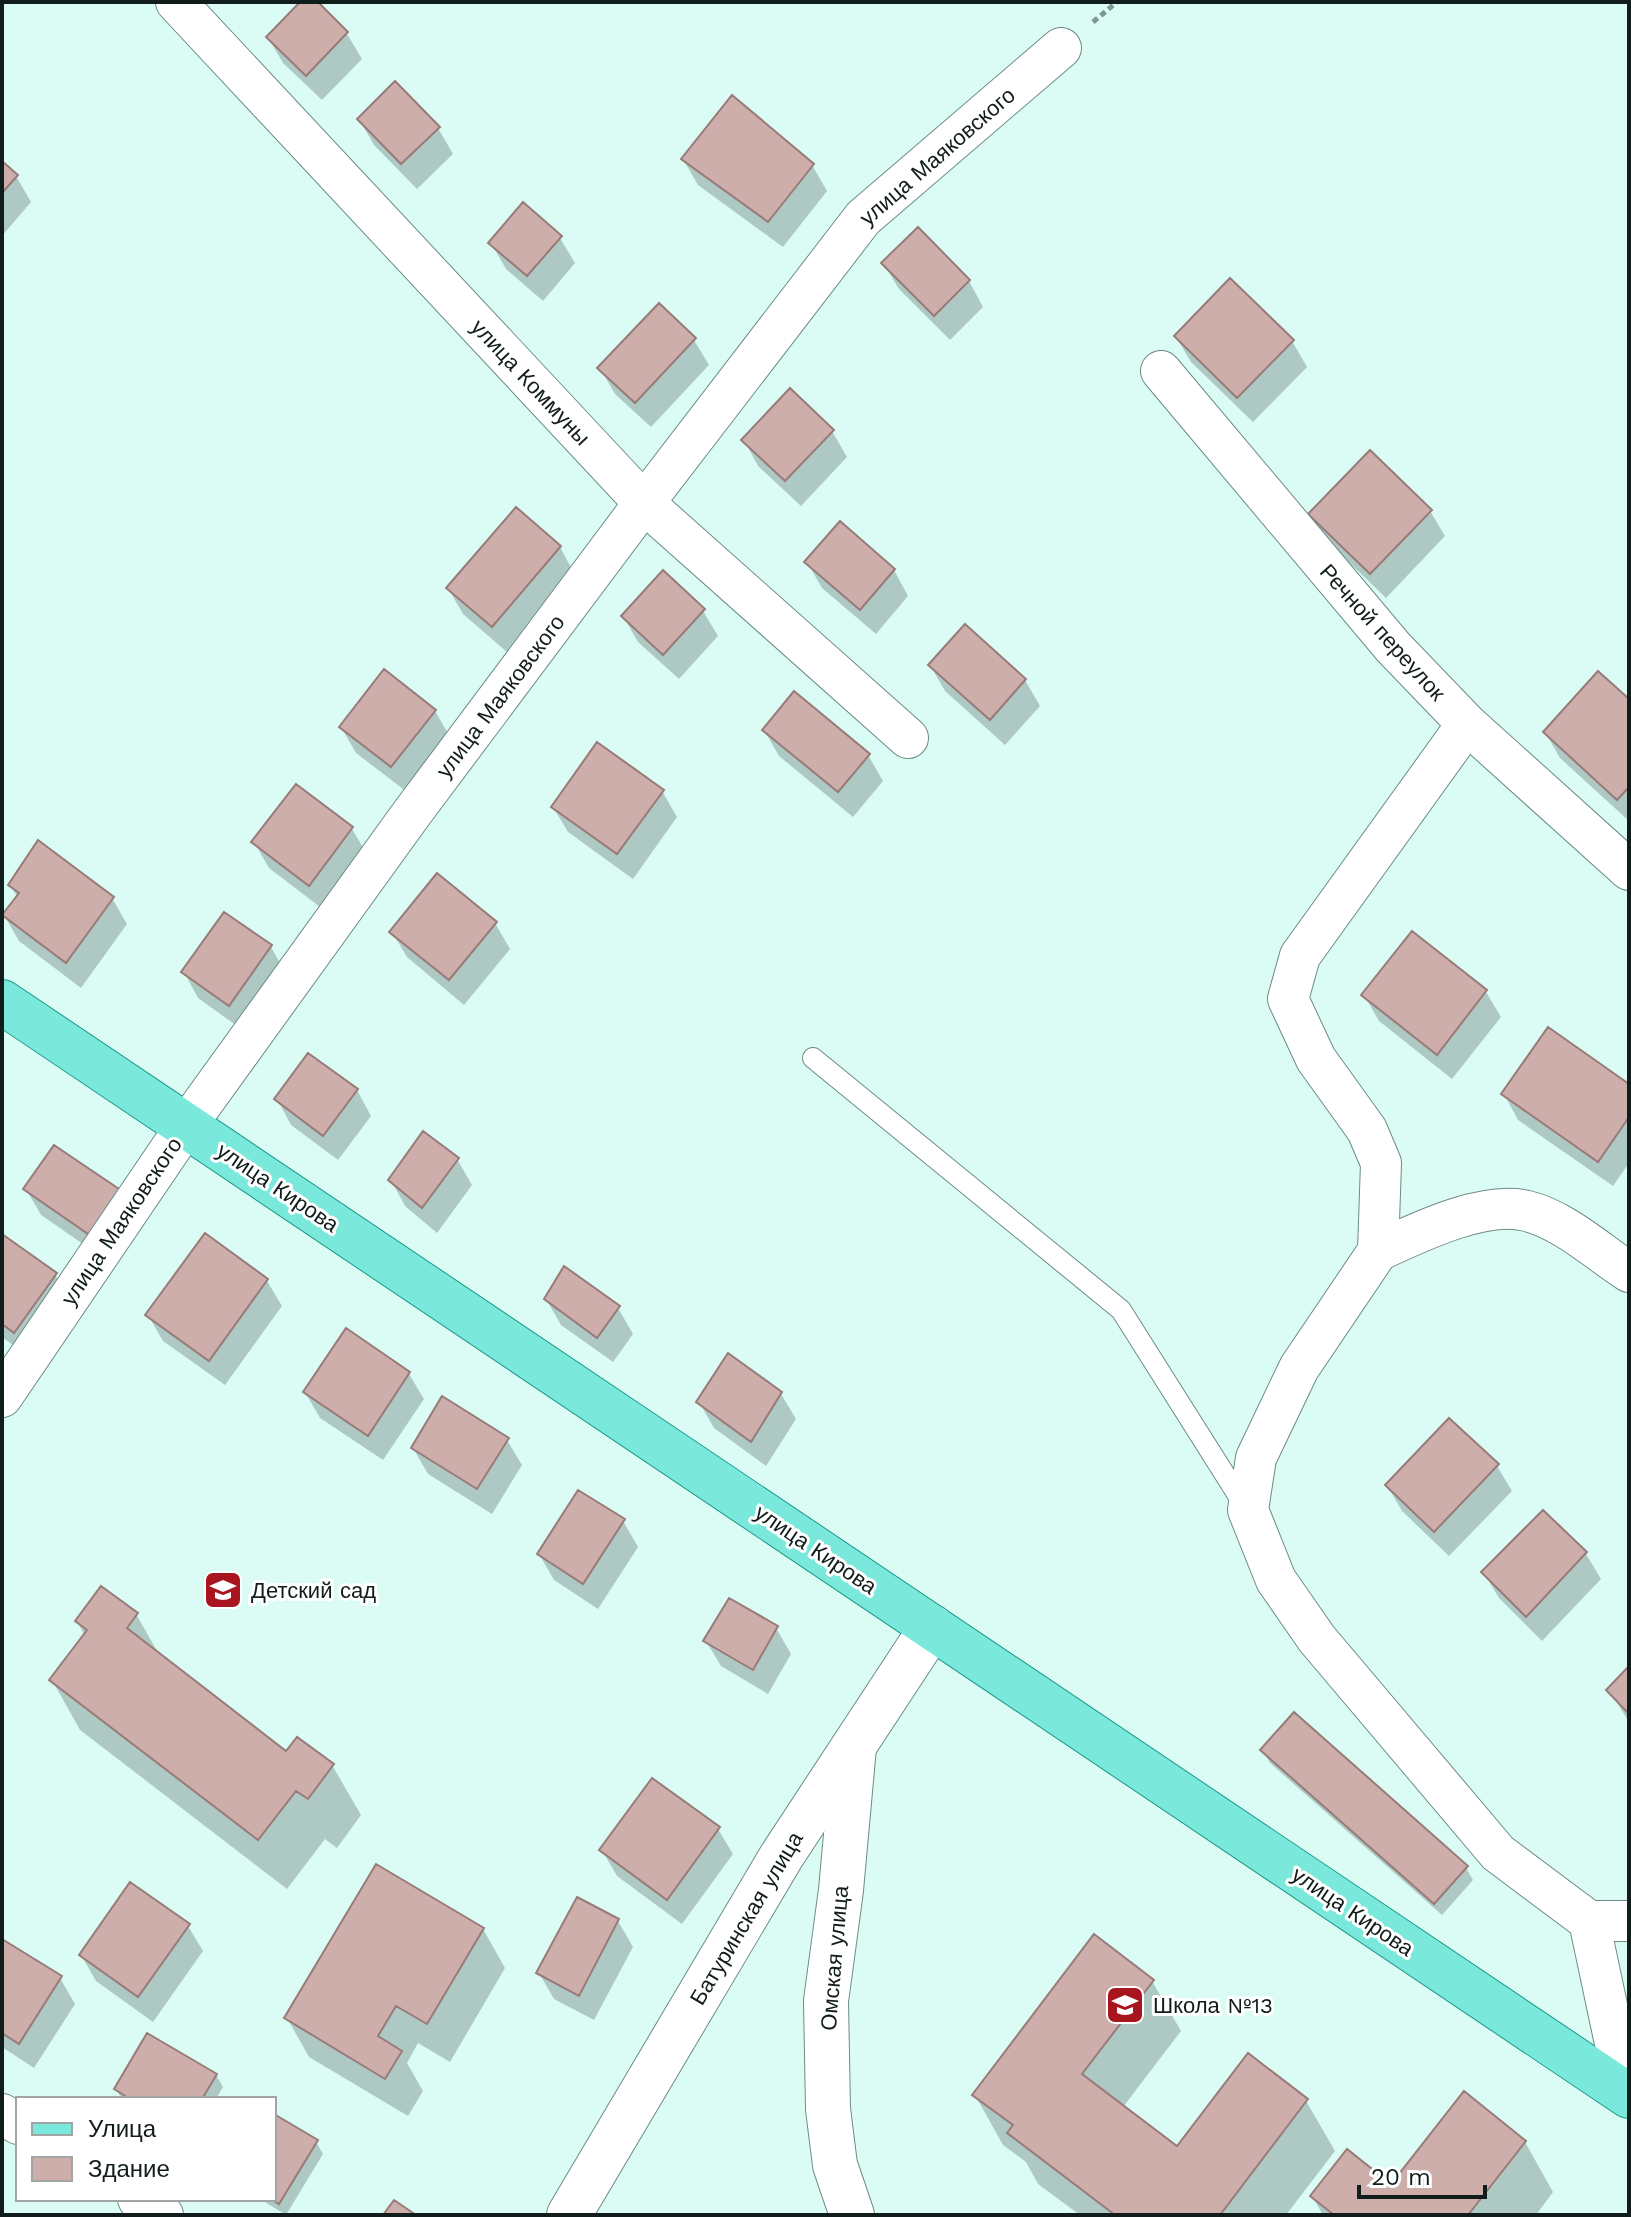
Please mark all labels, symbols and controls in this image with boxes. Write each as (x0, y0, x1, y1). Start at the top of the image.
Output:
street label: улица Маяковского (855, 82, 1020, 230)
street label: улица Коммуны (466, 314, 595, 450)
street label: Речной переулок (1315, 559, 1451, 706)
street label: улица Маяковского (431, 610, 570, 783)
street label: улица Маяковского (56, 1133, 187, 1310)
street label: улица Кирова (212, 1138, 344, 1238)
street label: улица Кирова (750, 1500, 882, 1600)
school or university icon: Детский сад (202, 1569, 244, 1611)
place label: Детский сад (251, 1578, 376, 1603)
street label: Батуринская улица (685, 1827, 808, 2009)
street label: улица Кирова (1287, 1862, 1419, 1962)
street label: Омская улица (816, 1884, 853, 2032)
school or university icon: Школа №13 (1104, 1984, 1146, 2026)
place label: Школа №13 (1153, 1993, 1273, 2018)
legend (16, 2097, 276, 2201)
text: Улица (88, 2115, 157, 2143)
scale bar (1359, 2149, 1485, 2199)
text: Здание (88, 2155, 170, 2183)
text: 20 m (1371, 2163, 1431, 2191)

